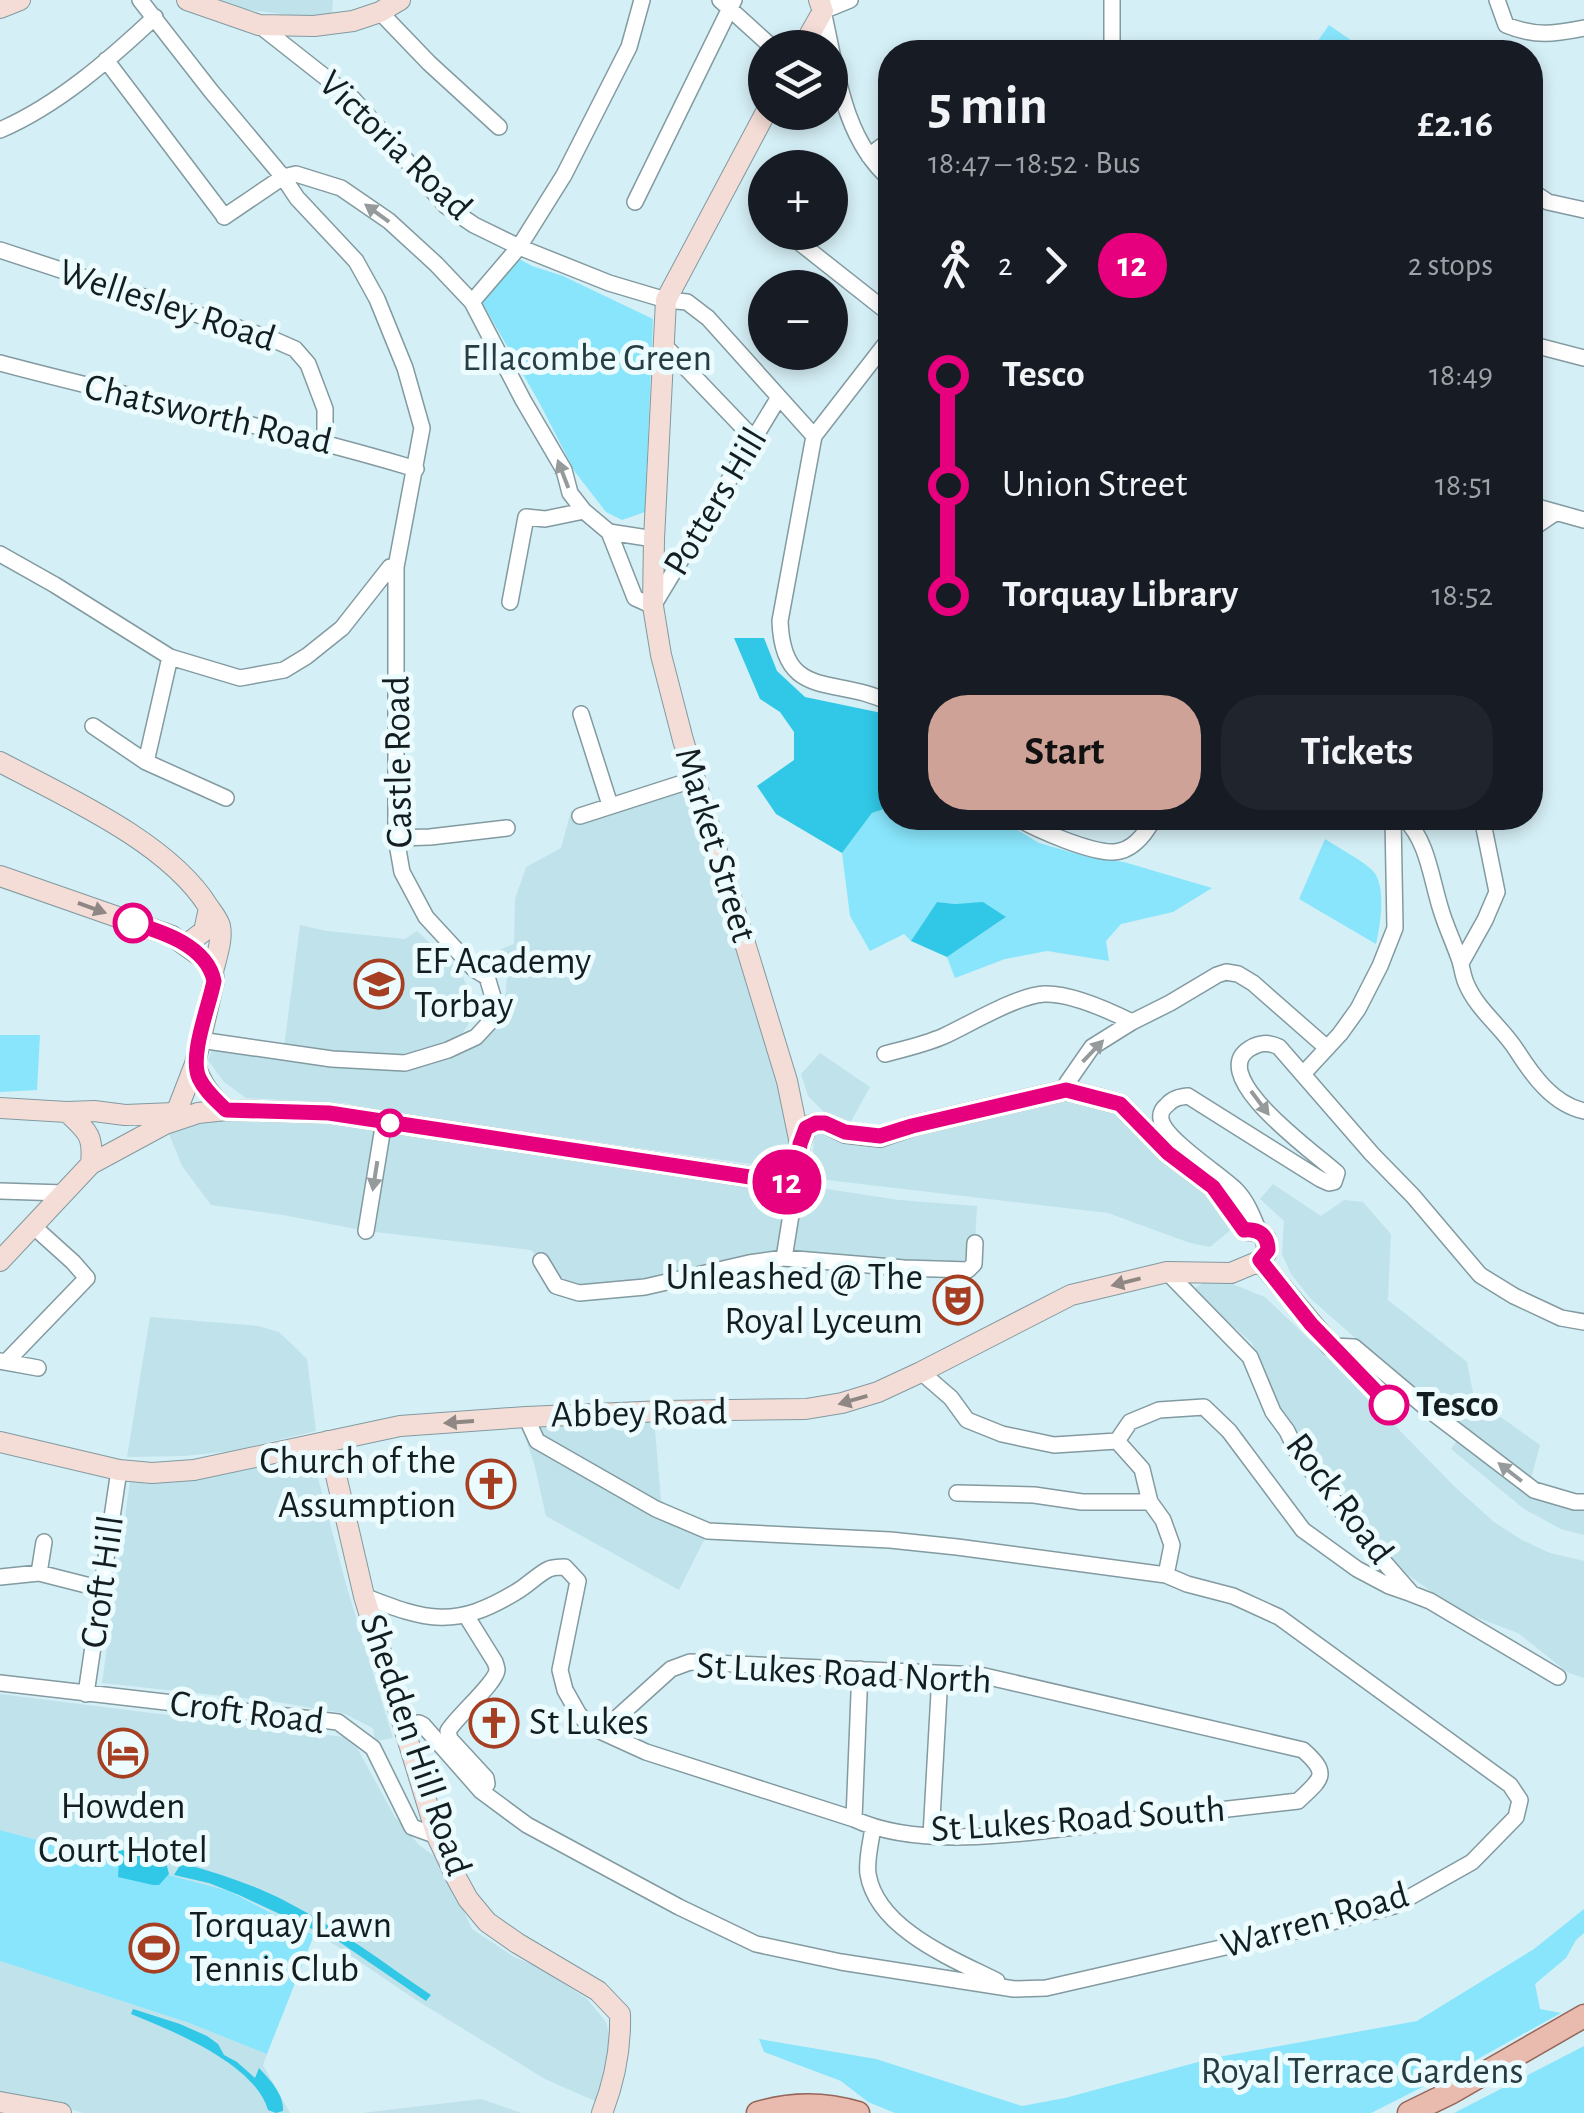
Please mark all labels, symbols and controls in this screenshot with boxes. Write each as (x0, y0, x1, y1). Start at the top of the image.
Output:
map controls (748, 30, 848, 370)
button: layers (748, 30, 848, 130)
street label: Victoria Road (311, 64, 479, 228)
text: 5 min (928, 79, 1048, 134)
text: £2.16 (1417, 106, 1493, 144)
text: 18:47 – 18:52 · Bus (928, 147, 1141, 179)
button: + (748, 150, 848, 250)
one-way arrow (364, 204, 390, 223)
icon: walk (928, 238, 983, 293)
icon: forward (1028, 238, 1083, 293)
text: 12 (1118, 248, 1147, 283)
text: 2 (998, 249, 1013, 281)
text: 2 stops (1408, 249, 1493, 281)
street label: Wellesley Road (54, 253, 280, 359)
button: − (748, 270, 848, 370)
park label: Ellacombe Green (462, 340, 712, 378)
text: Tesco (1002, 356, 1085, 394)
text: 18:49 (1429, 359, 1493, 391)
street label: Chatsworth Road (81, 368, 335, 462)
street label: Potters Hill (657, 422, 775, 582)
one-way arrow (555, 458, 570, 488)
text: Union Street (1002, 466, 1187, 504)
text: 18:51 (1435, 469, 1493, 501)
text: Torquay Library (1002, 576, 1238, 614)
text: 18:52 (1432, 579, 1493, 611)
street label: Castle Road (378, 676, 420, 848)
button: Start (928, 695, 1201, 810)
button: Tickets (1221, 695, 1493, 810)
street label: Market Street (667, 743, 763, 947)
one-way arrow (78, 901, 108, 916)
unlabelled marker (114, 904, 152, 942)
place label: EF Academy Torbay (414, 943, 591, 1025)
school or university icon: EF Academy Torbay (353, 958, 405, 1010)
one-way arrow (1081, 1039, 1105, 1063)
one-way arrow (1250, 1090, 1270, 1116)
unlabelled marker (377, 1110, 403, 1136)
line badge: 12 (742, 1150, 832, 1214)
one-way arrow (367, 1161, 382, 1193)
text: 12 (772, 1165, 802, 1200)
place label: Unleashed @ The Royal Lyceum (665, 1259, 923, 1341)
theatre icon: Unleashed @ The Royal Lyceum (932, 1274, 984, 1326)
one-way arrow (1110, 1275, 1141, 1290)
marker: Tesco (1370, 1386, 1408, 1424)
place label: Tesco (1416, 1386, 1499, 1424)
one-way arrow (837, 1392, 868, 1408)
street label: Abbey Road (550, 1393, 728, 1435)
one-way arrow (443, 1414, 475, 1430)
street label: Rock Road (1278, 1427, 1400, 1571)
place label: Church of the Assumption (260, 1443, 456, 1525)
church icon: Church of the Assumption (465, 1458, 517, 1510)
one-way arrow (1498, 1462, 1523, 1483)
street label: Croft Hill (75, 1513, 131, 1651)
street label: Shedden Hill Road (353, 1610, 477, 1880)
street label: St Lukes Road North (695, 1647, 993, 1701)
street label: Croft Road (168, 1685, 326, 1741)
church icon: St Lukes (468, 1697, 520, 1749)
place label: St Lukes (529, 1704, 649, 1742)
hotel icon: Howden Court Hotel (97, 1727, 149, 1779)
place label: Howden Court Hotel (38, 1788, 208, 1870)
street label: St Lukes Road South (930, 1791, 1226, 1849)
street label: Warren Road (1217, 1876, 1413, 1966)
place label: Torquay Lawn Tennis Club (189, 1907, 392, 1989)
sports icon: Torquay Lawn Tennis Club (128, 1922, 180, 1974)
park label: Royal Terrace Gardens (1200, 2053, 1524, 2091)

